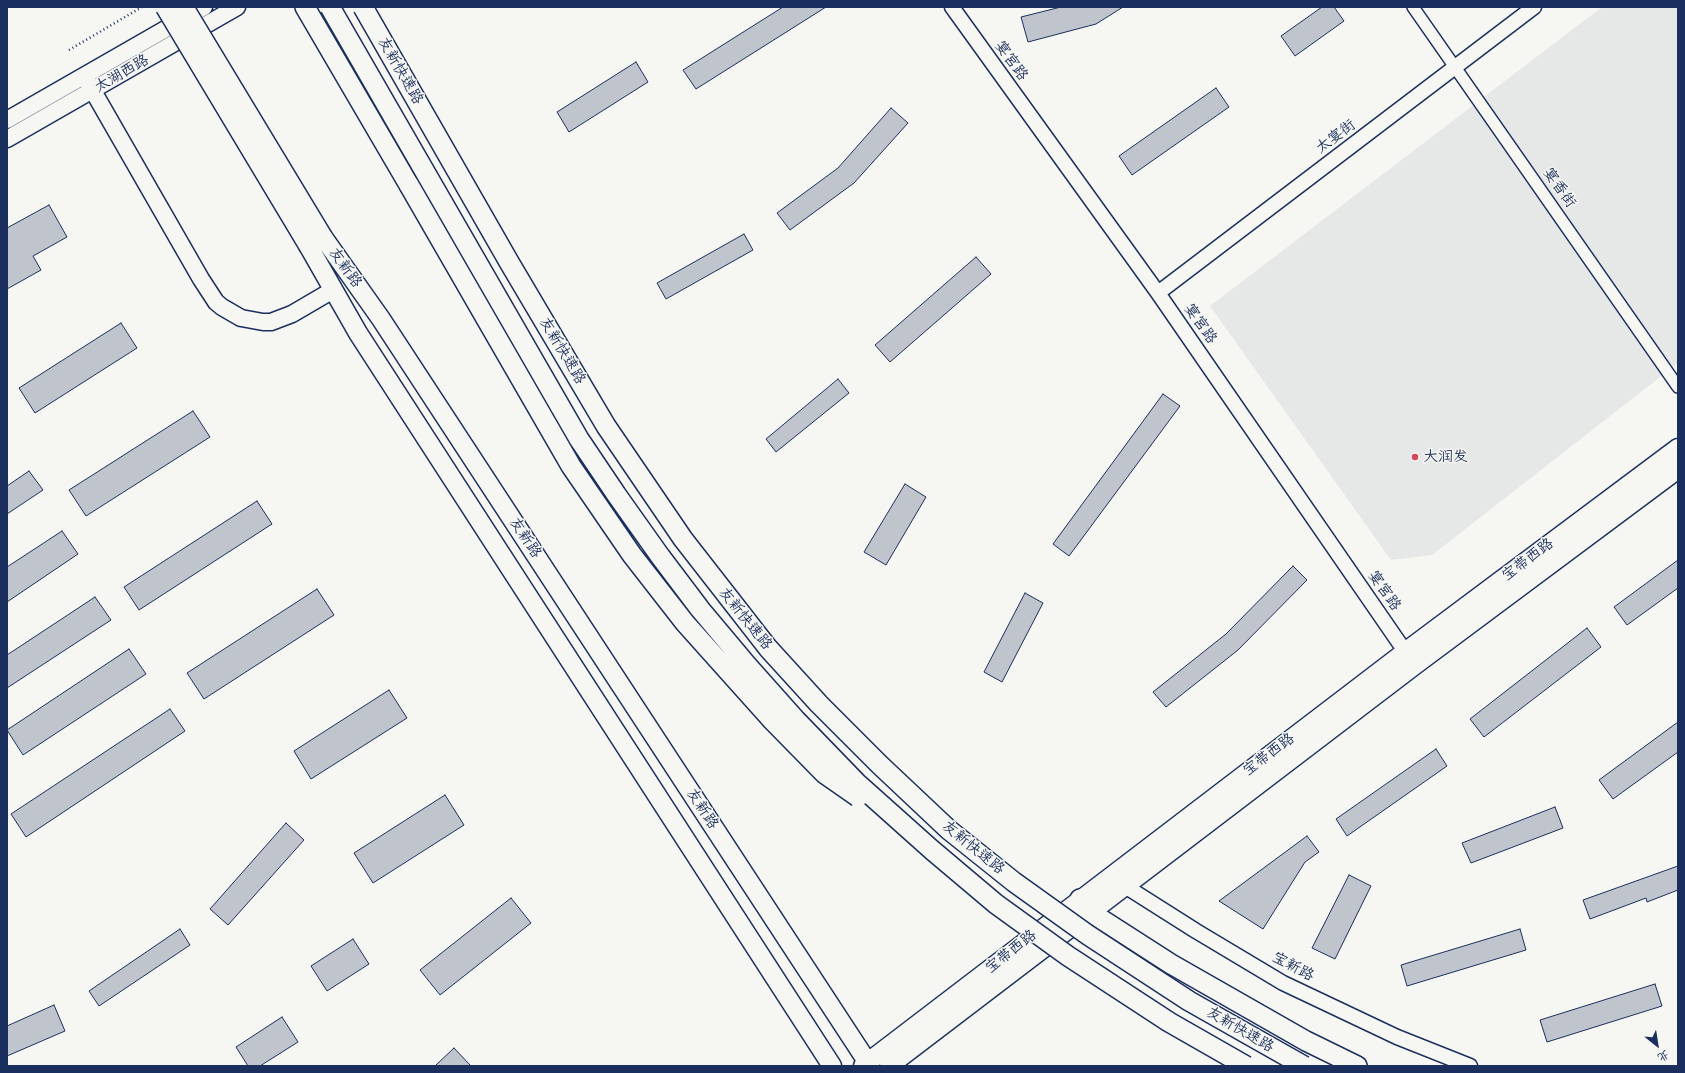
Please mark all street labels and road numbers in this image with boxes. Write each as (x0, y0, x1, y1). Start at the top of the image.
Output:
street label: 友新快速路 (373, 34, 427, 108)
street label: 宴宫路 (990, 38, 1032, 84)
street label: 太湖西路 (92, 51, 152, 97)
street label: 太宴街 (1313, 116, 1359, 158)
street label: 宴香街 (1539, 164, 1579, 212)
street label: 友新路 (324, 245, 366, 291)
street label: 宴宫路 (1180, 300, 1220, 348)
street label: 友新快速路 (535, 314, 589, 388)
street label: 友新路 (505, 514, 545, 562)
street label: 宝带西路 (1499, 535, 1557, 585)
street label: 宴宫路 (1364, 567, 1404, 615)
street label: 友新快速路 (714, 584, 776, 654)
street label: 宝带西路 (1240, 730, 1298, 780)
street label: 友新路 (682, 785, 722, 833)
street label: 友新快速路 (938, 817, 1008, 879)
street label: 宝带西路 (982, 926, 1040, 978)
street label: 宝新路 (1269, 948, 1317, 986)
street label: 友新快速路 (1203, 1003, 1277, 1057)

